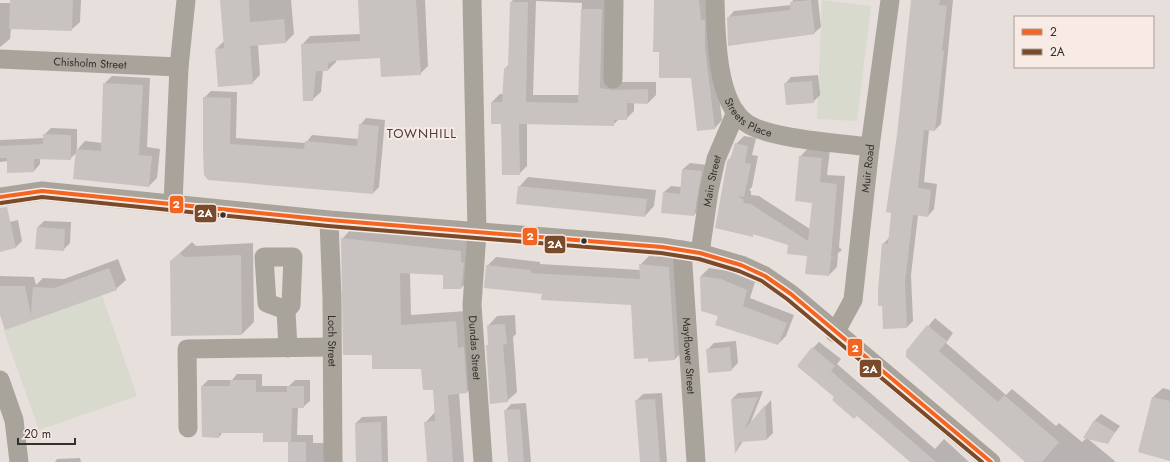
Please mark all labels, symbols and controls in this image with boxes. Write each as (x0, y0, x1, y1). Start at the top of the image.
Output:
legend (1014, 16, 1154, 68)
text: 2 (1050, 23, 1057, 41)
text: 2A (1050, 43, 1065, 61)
street label: Chisholm Street (53, 53, 127, 73)
street label: Streets Place (721, 95, 774, 141)
district label: TOWNHILL (387, 124, 457, 143)
street label: Muir Road (857, 143, 878, 193)
street label: Main Street (699, 152, 725, 208)
line badge: 2 (169, 195, 184, 214)
text: 2 (172, 196, 180, 212)
line badge: 2A (194, 204, 217, 223)
text: 2A (197, 205, 214, 221)
unlabelled marker (218, 210, 228, 220)
line badge: 2 (522, 227, 538, 246)
text: 2 (526, 228, 534, 244)
line badge: 2A (544, 235, 566, 254)
text: 2A (547, 236, 564, 252)
unlabelled marker (579, 236, 589, 246)
street label: Loch Street (324, 315, 340, 367)
street label: Dundas Street (465, 315, 485, 381)
street label: Mayflower Street (678, 317, 700, 395)
line badge: 2 (847, 338, 863, 357)
text: 2 (851, 340, 859, 356)
line badge: 2A (859, 359, 882, 378)
text: 2A (862, 361, 879, 377)
scale bar (18, 420, 75, 446)
text: 20 m (24, 425, 51, 443)

